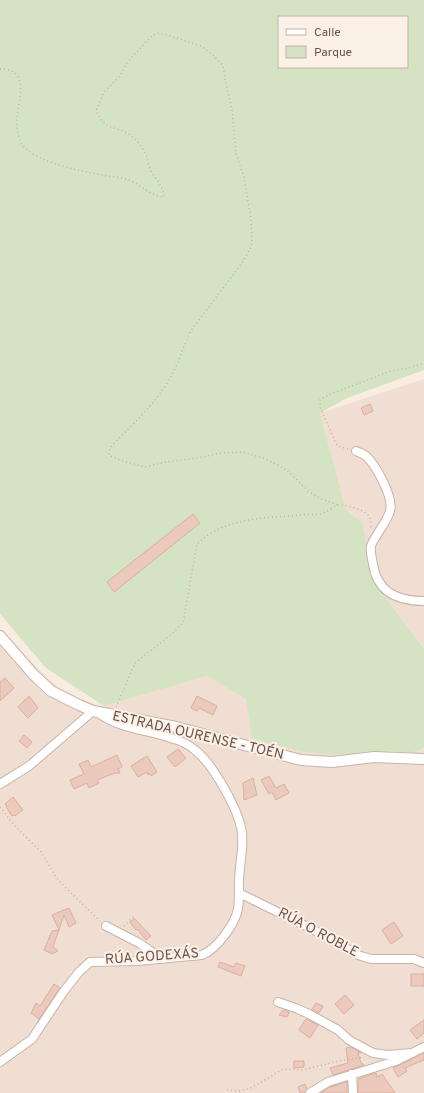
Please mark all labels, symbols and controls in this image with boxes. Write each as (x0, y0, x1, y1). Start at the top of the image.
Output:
legend (278, 16, 408, 68)
text: Calle (314, 25, 341, 41)
text: Parque (314, 45, 352, 61)
street label: ESTRADA OURENSE - TOÉN (111, 707, 286, 764)
street label: RÚA O ROBLE (275, 904, 362, 961)
street label: RÚA GODEXÁS (104, 944, 200, 969)

